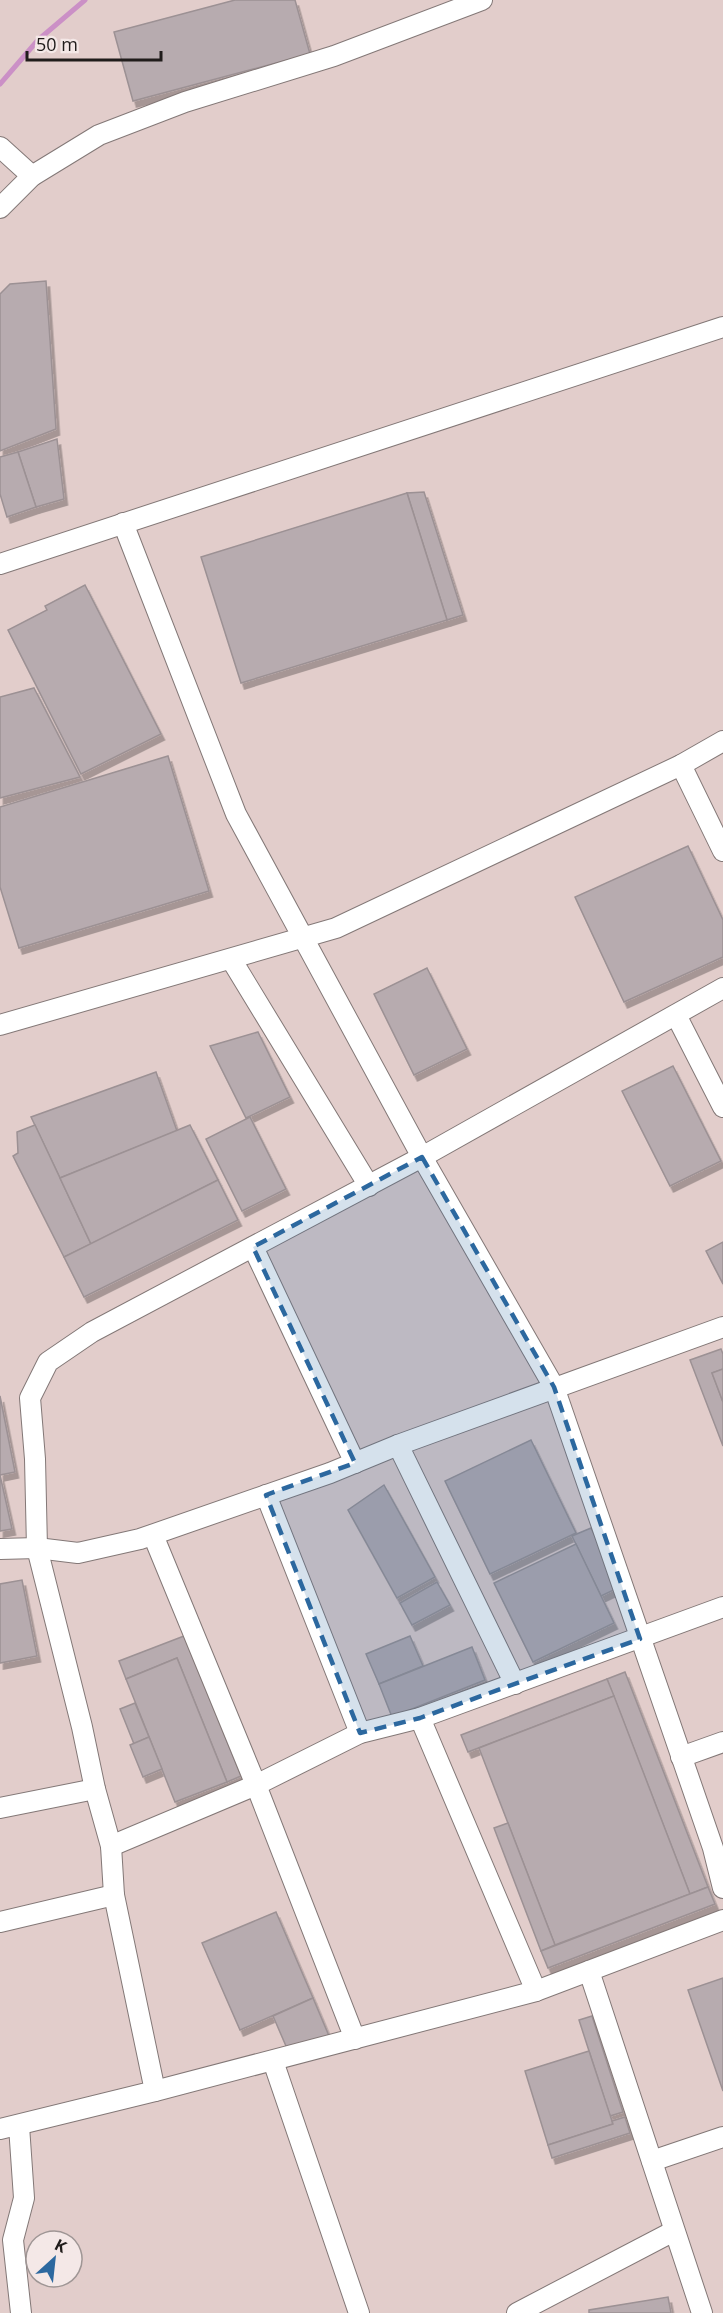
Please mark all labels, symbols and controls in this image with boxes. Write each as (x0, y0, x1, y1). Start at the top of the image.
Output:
scale bar (27, 24, 160, 62)
text: 50 m (36, 32, 78, 56)
north arrow (24, 2229, 84, 2289)
text: K (51, 2233, 71, 2258)

